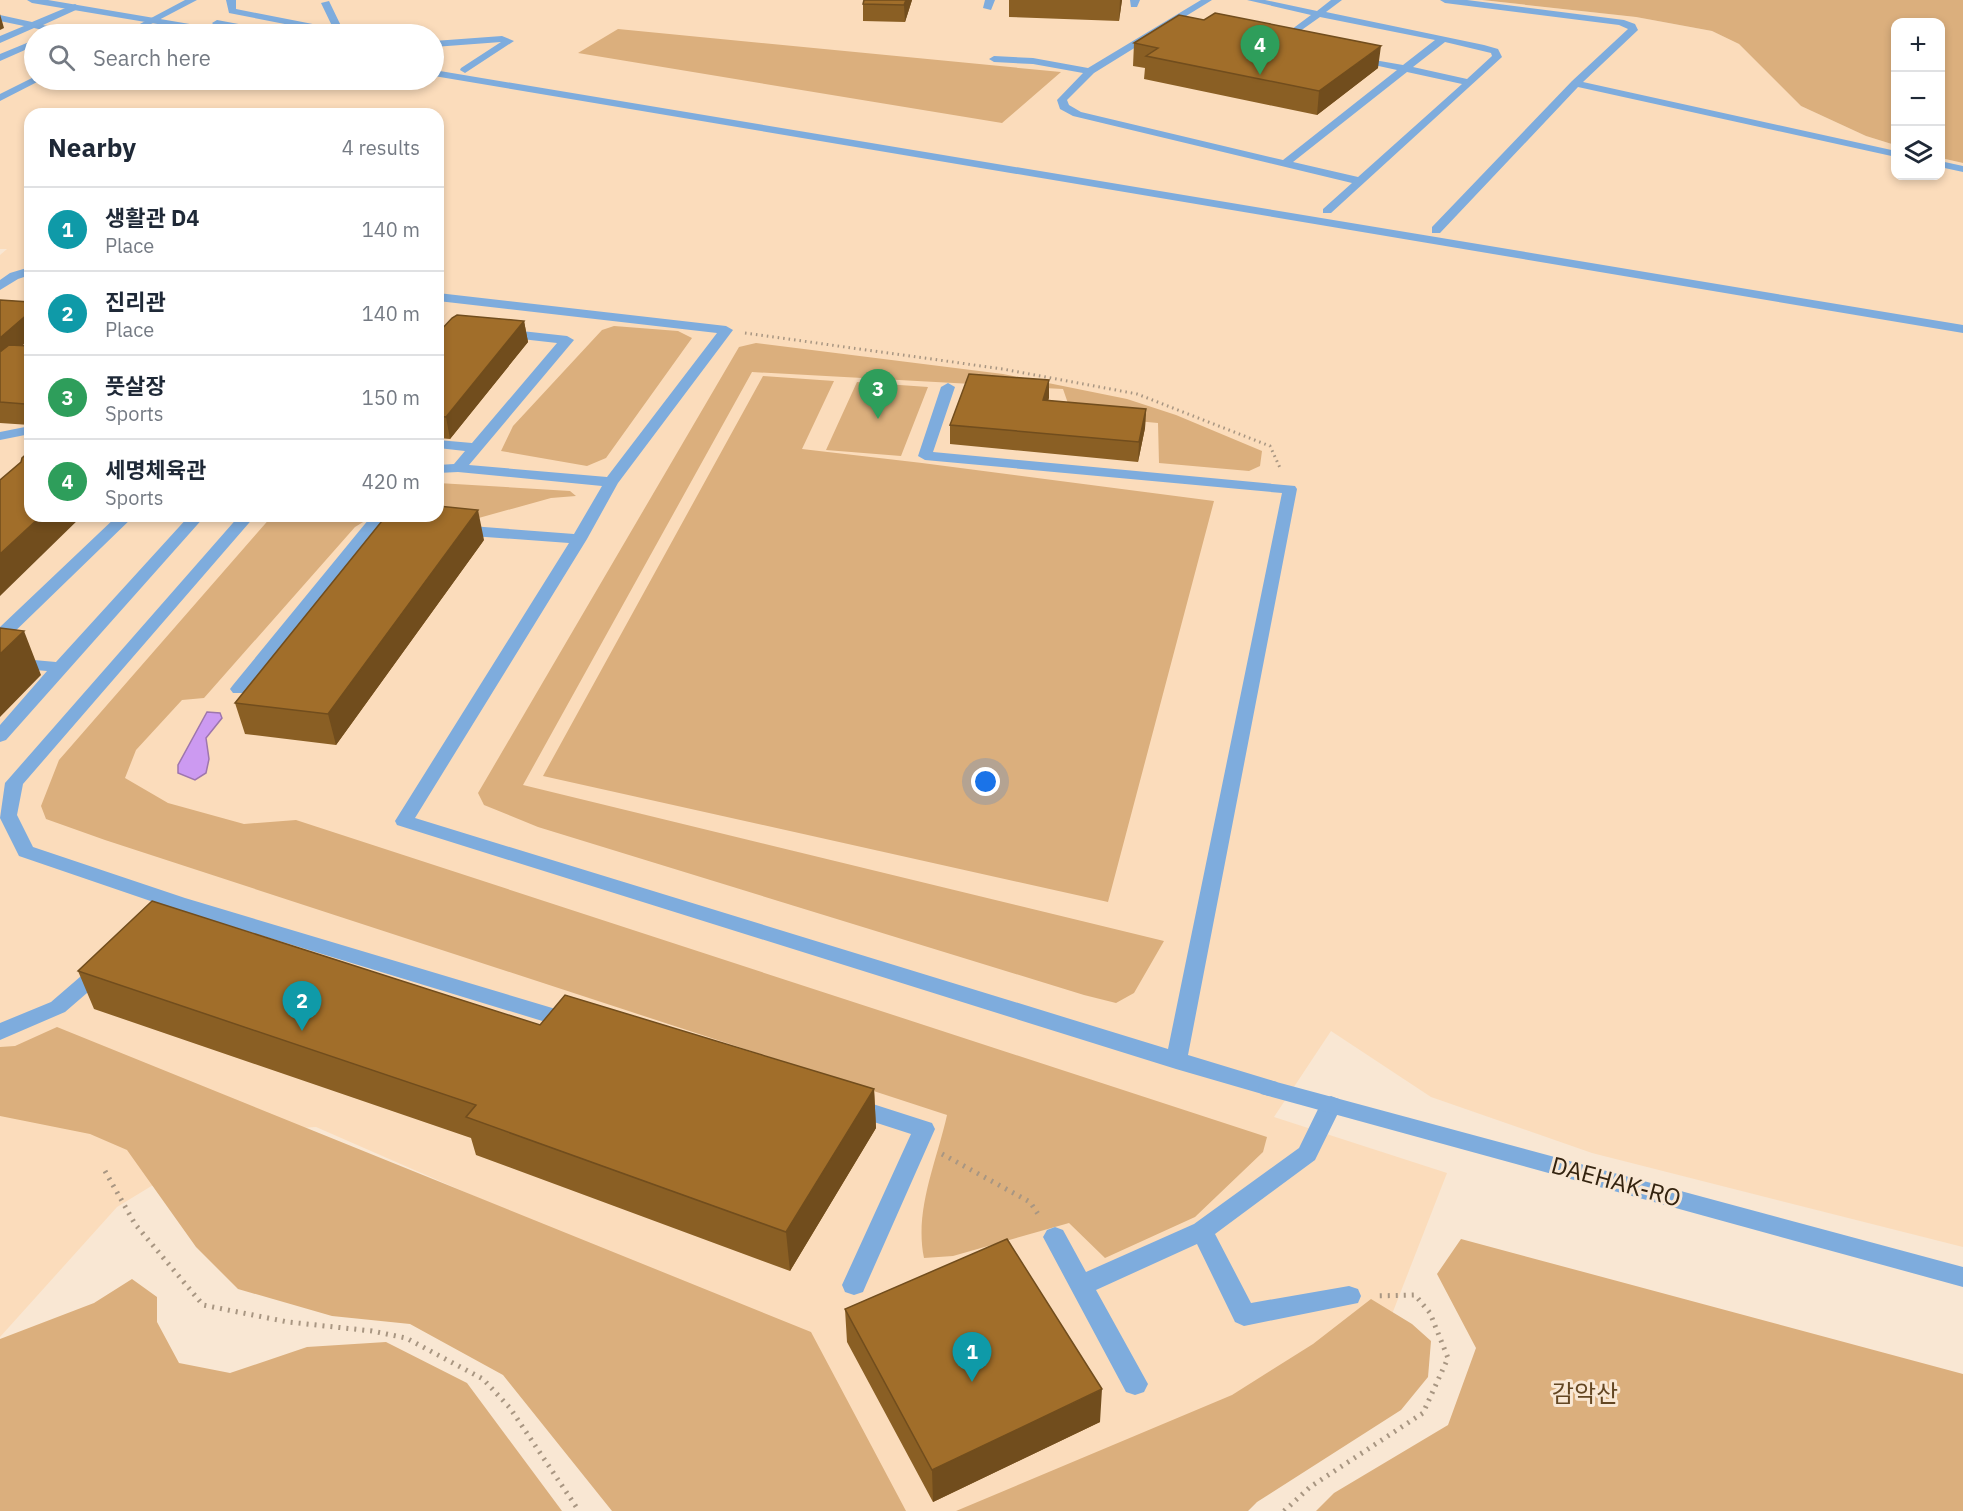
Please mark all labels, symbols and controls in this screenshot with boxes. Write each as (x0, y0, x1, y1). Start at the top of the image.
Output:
map controls (1891, 18, 1945, 180)
button: + (1891, 18, 1945, 72)
search box (24, 24, 444, 90)
pin: 4 (1240, 26, 1280, 75)
icon: search (45, 41, 78, 74)
text: Search here (93, 43, 211, 72)
button: − (1891, 72, 1945, 126)
button: layers (1891, 126, 1945, 180)
text: Nearby (48, 130, 136, 164)
text: 4 results (342, 134, 420, 161)
text: 생활관 D4 (105, 203, 199, 232)
text: 1 (62, 216, 74, 243)
text: 140 m (362, 216, 420, 243)
text: Place (105, 232, 154, 259)
text: 진리관 (105, 287, 166, 316)
text: 2 (62, 300, 74, 327)
text: 140 m (362, 300, 420, 327)
text: Place (105, 316, 154, 343)
pin: 3 (858, 370, 898, 419)
text: 풋살장 (105, 371, 166, 400)
text: 3 (62, 384, 74, 411)
text: 150 m (362, 384, 420, 411)
text: Sports (105, 400, 164, 427)
text: 세명체육관 (105, 455, 206, 484)
text: 4 (62, 468, 74, 495)
text: 420 m (362, 468, 420, 495)
text: Sports (105, 484, 164, 511)
your location (971, 767, 1000, 796)
pin: 2 (282, 982, 322, 1031)
street label: DAEHAK-RO (1548, 1148, 1685, 1214)
pin: 1 (952, 1332, 992, 1382)
park label: 감악산 (1552, 1377, 1618, 1409)

